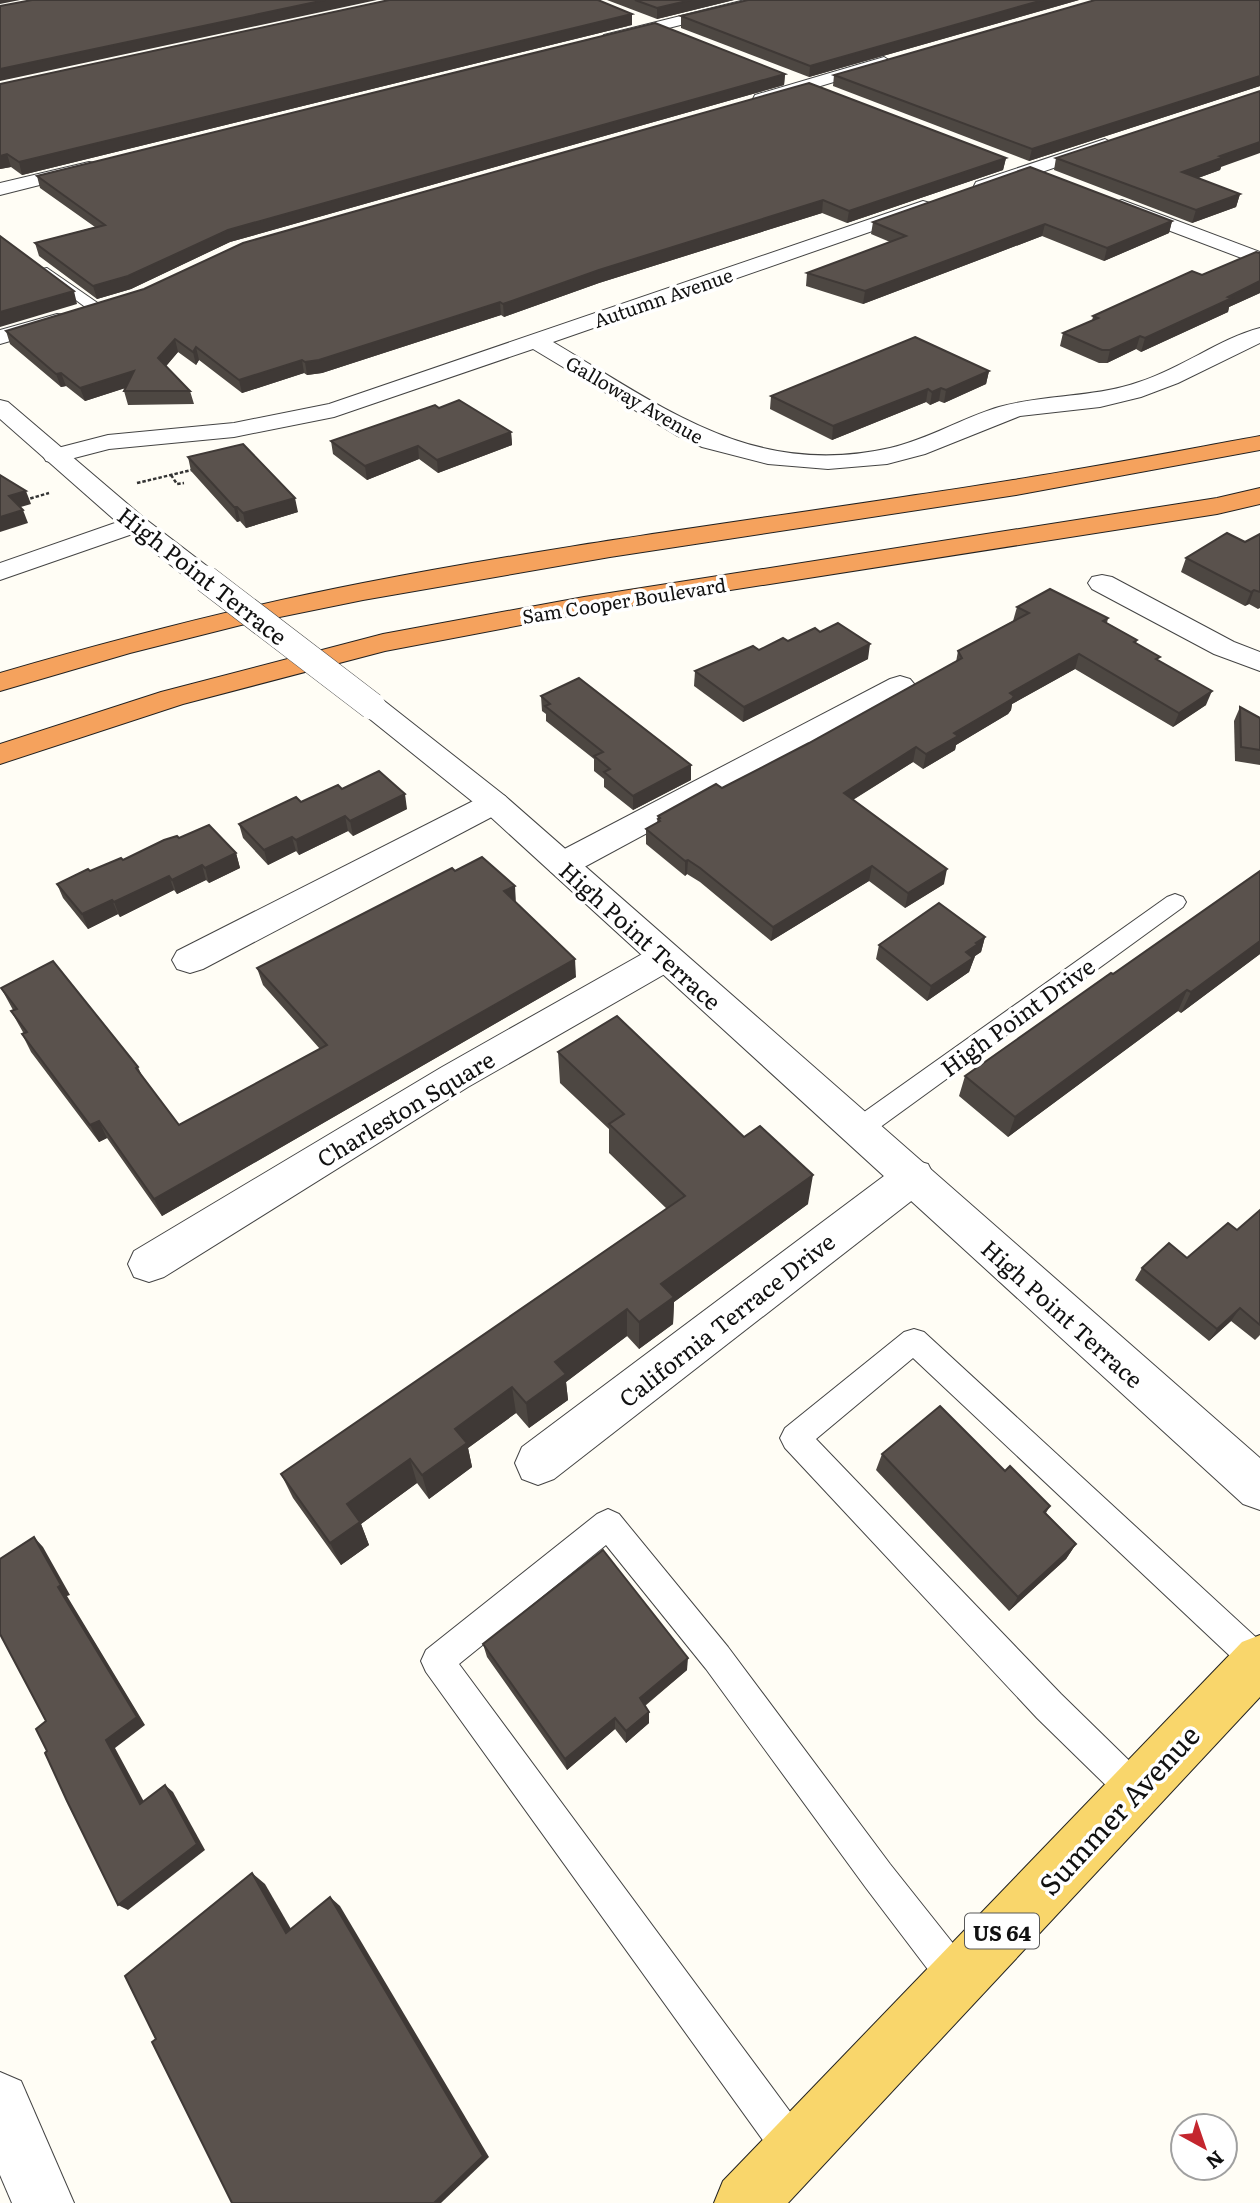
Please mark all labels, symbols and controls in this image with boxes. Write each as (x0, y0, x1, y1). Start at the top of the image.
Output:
street label: Autumn Avenue (590, 260, 737, 334)
street label: Galloway Avenue (561, 348, 709, 450)
street label: High Point Terrace (111, 498, 295, 652)
street label: Sam Cooper Boulevard (520, 570, 728, 630)
street label: High Point Terrace (553, 853, 729, 1017)
street label: High Point Drive (933, 948, 1101, 1084)
street label: Charleston Square (310, 1041, 500, 1175)
street label: California Terrace Drive (611, 1224, 841, 1414)
street label: High Point Terrace (975, 1231, 1151, 1395)
street label: Summer Avenue (1028, 1714, 1208, 1904)
road number: US 64 (965, 1913, 1039, 1948)
north arrow (1169, 2112, 1239, 2182)
text: N (1200, 2145, 1231, 2177)

